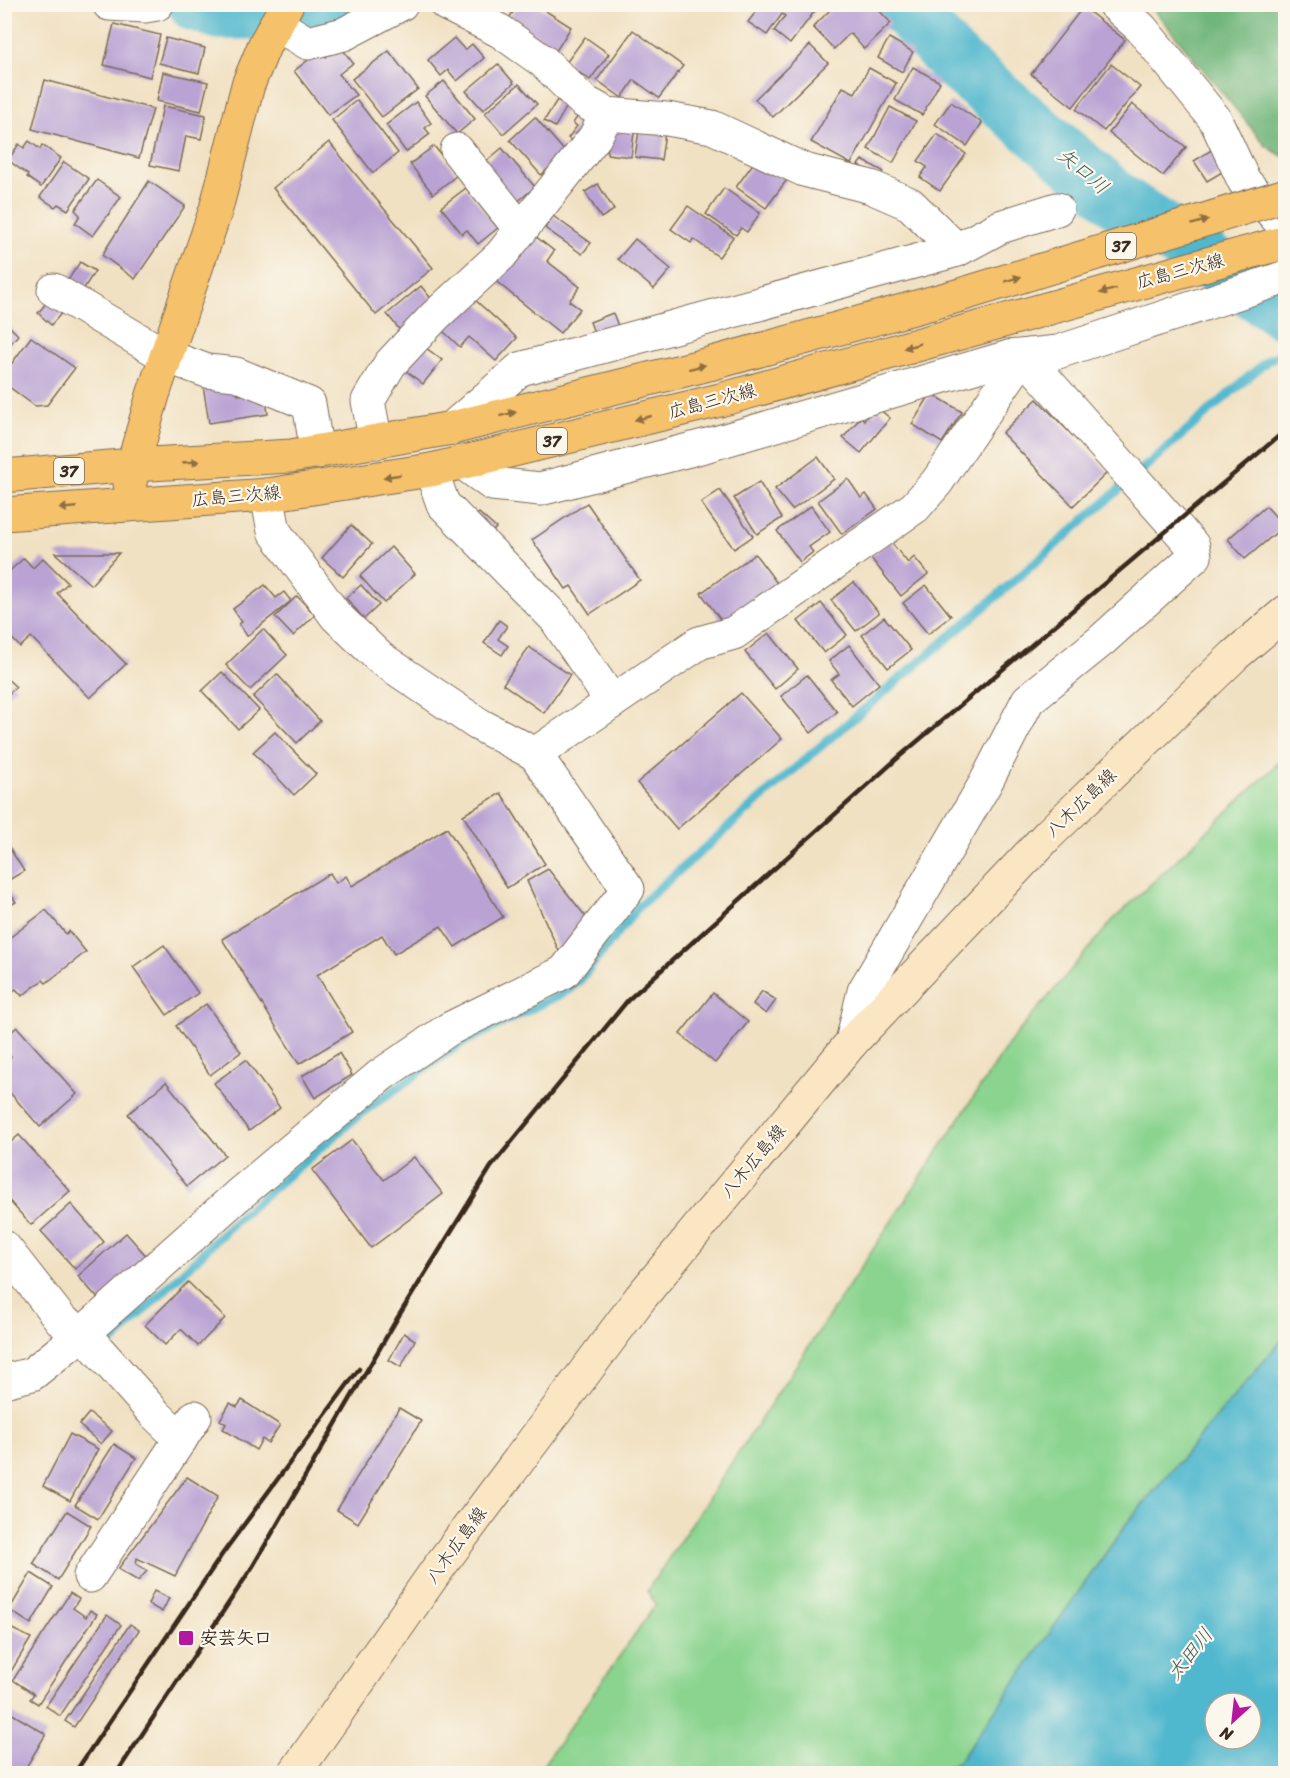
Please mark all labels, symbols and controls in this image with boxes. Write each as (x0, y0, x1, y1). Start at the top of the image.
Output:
water label: 矢口川 (1049, 138, 1117, 204)
one-way arrow (1191, 217, 1209, 226)
road number: 37 (1106, 233, 1136, 259)
street label: 広島三次線 (1132, 244, 1228, 298)
one-way arrow (1004, 274, 1022, 283)
one-way arrow (1098, 287, 1117, 297)
one-way arrow (903, 341, 922, 351)
one-way arrow (688, 361, 706, 371)
street label: 広島三次線 (664, 374, 760, 428)
one-way arrow (499, 409, 517, 419)
one-way arrow (634, 414, 652, 424)
road number: 37 (537, 428, 567, 454)
road number: 37 (54, 458, 84, 484)
one-way arrow (182, 458, 201, 467)
one-way arrow (382, 471, 401, 480)
street label: 広島三次線 (190, 476, 282, 516)
one-way arrow (59, 504, 78, 513)
street label: 八木広島線 (1038, 760, 1124, 846)
street label: 八木広島線 (712, 1116, 794, 1206)
street label: 八木広島線 (417, 1499, 495, 1591)
water label: 太田川 (1158, 1620, 1222, 1688)
place label: 安芸矢口 (200, 1622, 272, 1654)
marker: 安芸矢口 (177, 1629, 195, 1647)
north arrow (1203, 1691, 1263, 1751)
text: N (1214, 1718, 1239, 1750)

